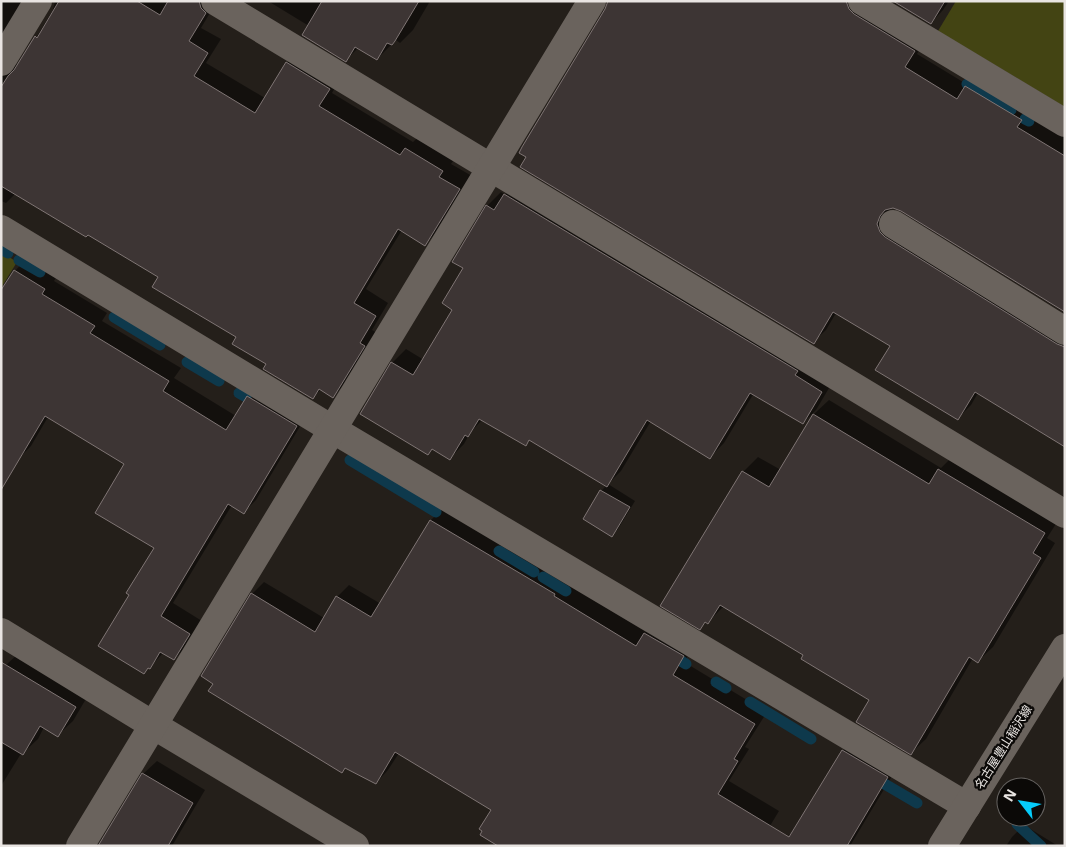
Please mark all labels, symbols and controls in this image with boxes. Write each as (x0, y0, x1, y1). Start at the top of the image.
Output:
street label: 名古屋豊山稲沢線 (970, 702, 1036, 792)
north arrow (996, 777, 1046, 827)
text: N (998, 785, 1021, 805)

